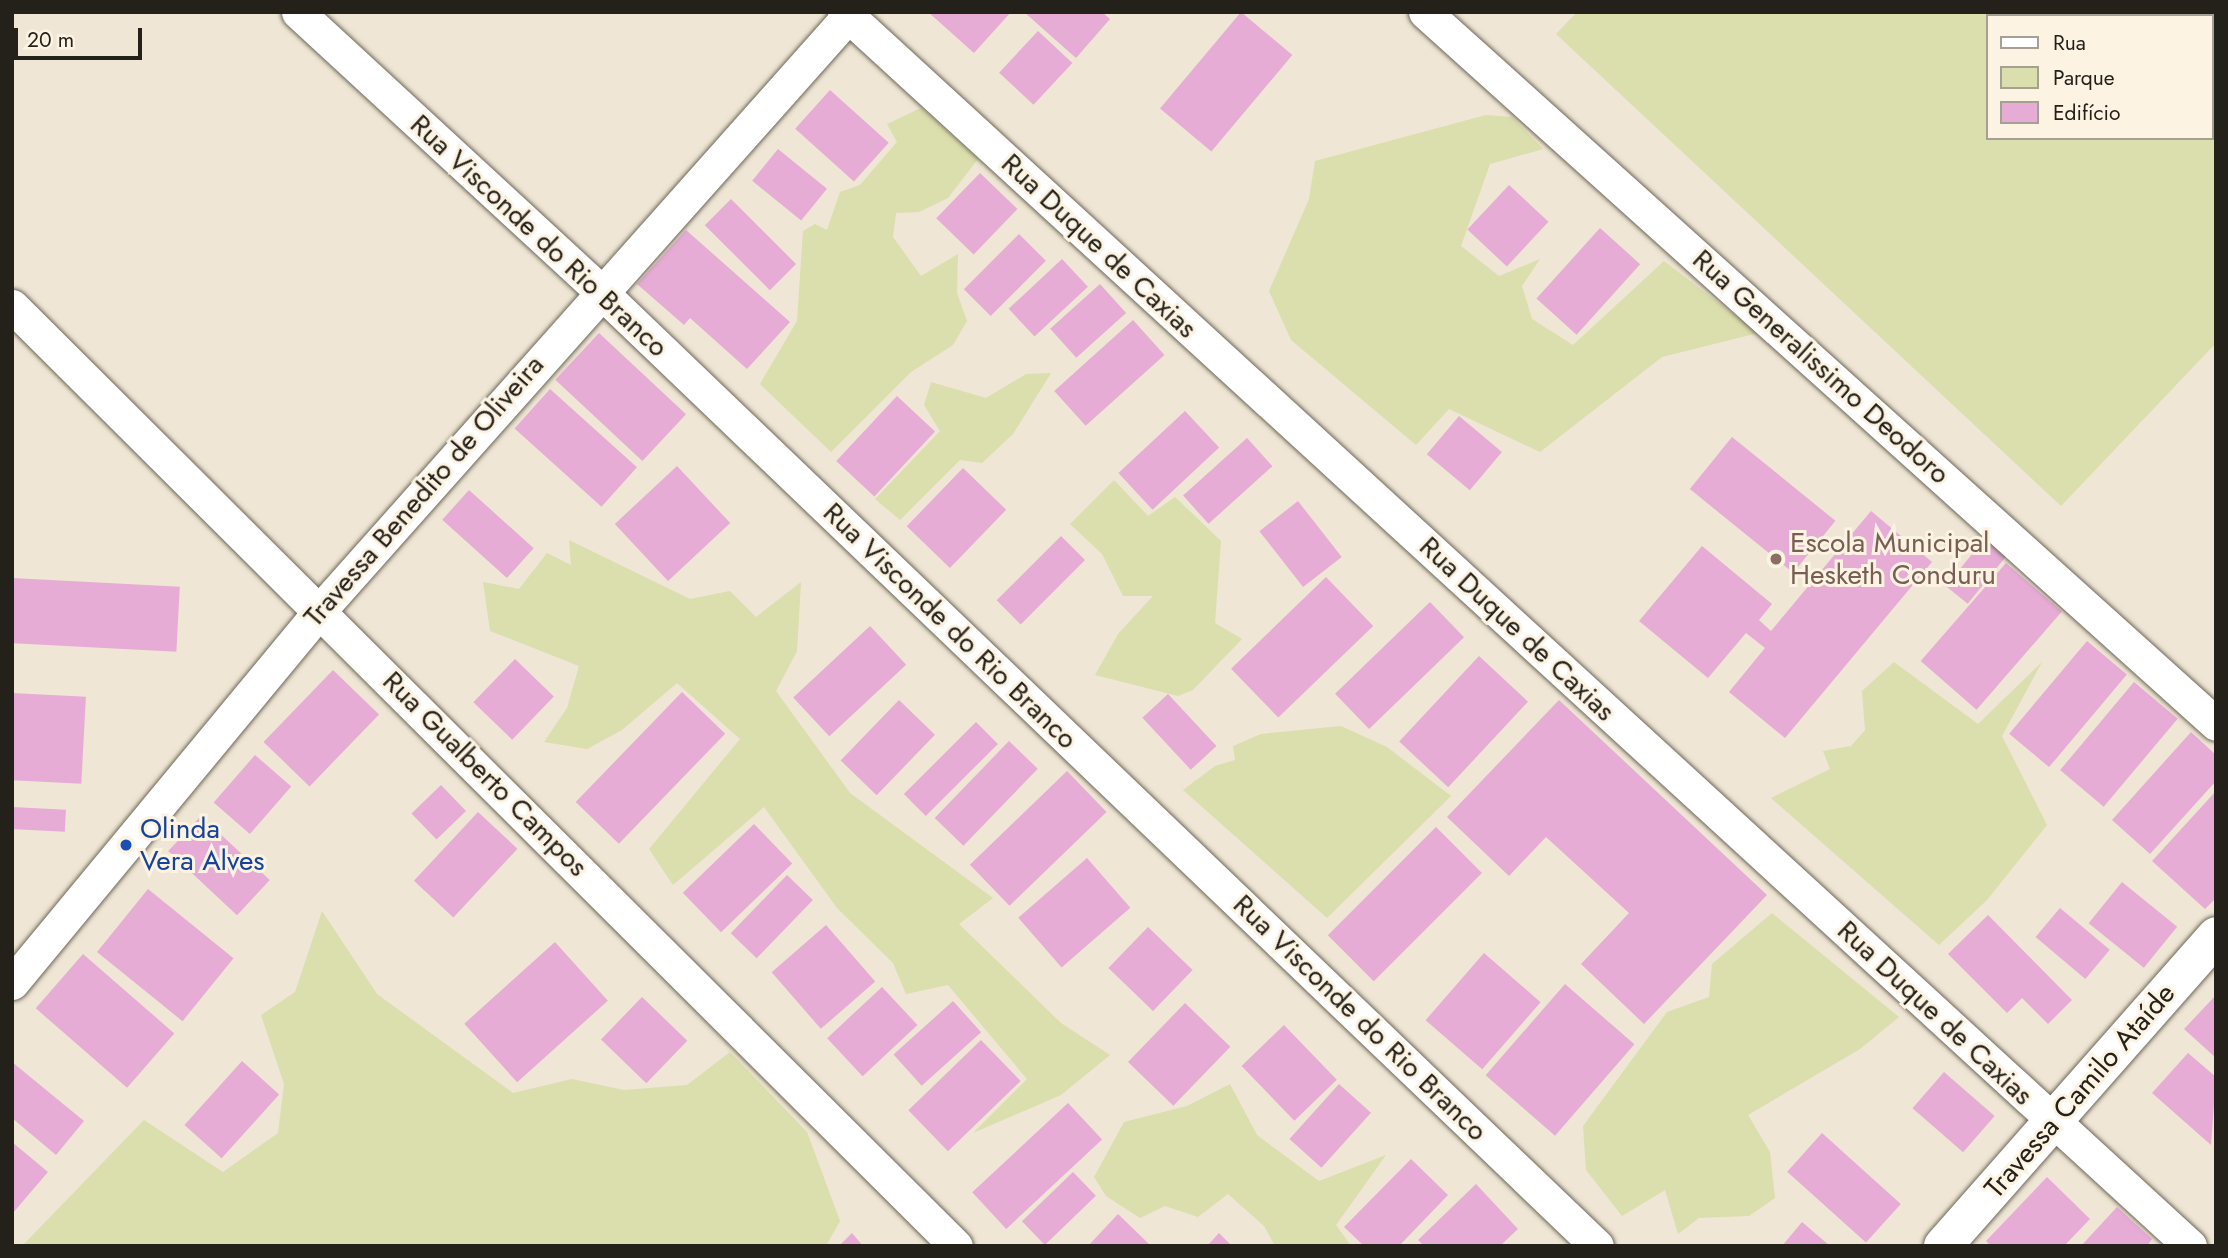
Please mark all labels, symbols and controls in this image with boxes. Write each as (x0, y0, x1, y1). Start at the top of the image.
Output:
scale bar (18, 14, 145, 58)
legend (1986, 14, 2214, 140)
text: 20 m (27, 25, 74, 55)
text: Rua (2053, 28, 2086, 58)
text: Parque (2053, 63, 2115, 93)
text: Edifício (2053, 98, 2120, 128)
street label: Rua Visconde do Rio Branco (403, 108, 675, 364)
street label: Rua Duque de Caxias (994, 147, 1204, 345)
street label: Rua Generalissimo Deodoro (1686, 243, 1956, 491)
street label: Travessa Benedito de Oliveira (297, 348, 551, 634)
street label: Rua Visconde do Rio Branco (816, 496, 1084, 756)
place label: Escola Municipal Hesketh Conduru (1790, 526, 1996, 592)
street label: Rua Duque de Caxias (1412, 530, 1622, 728)
marker: Escola Municipal Hesketh Conduru (1768, 551, 1784, 567)
street label: Rua Gualberto Campos (376, 665, 594, 883)
place label: Olinda Vera Alves (140, 812, 265, 878)
marker: Olinda Vera Alves (118, 837, 134, 853)
street label: Rua Visconde do Rio Branco (1226, 888, 1494, 1148)
street label: Rua Duque de Caxias (1830, 914, 2040, 1112)
street label: Travessa Camilo Ataíde (1978, 977, 2182, 1205)

